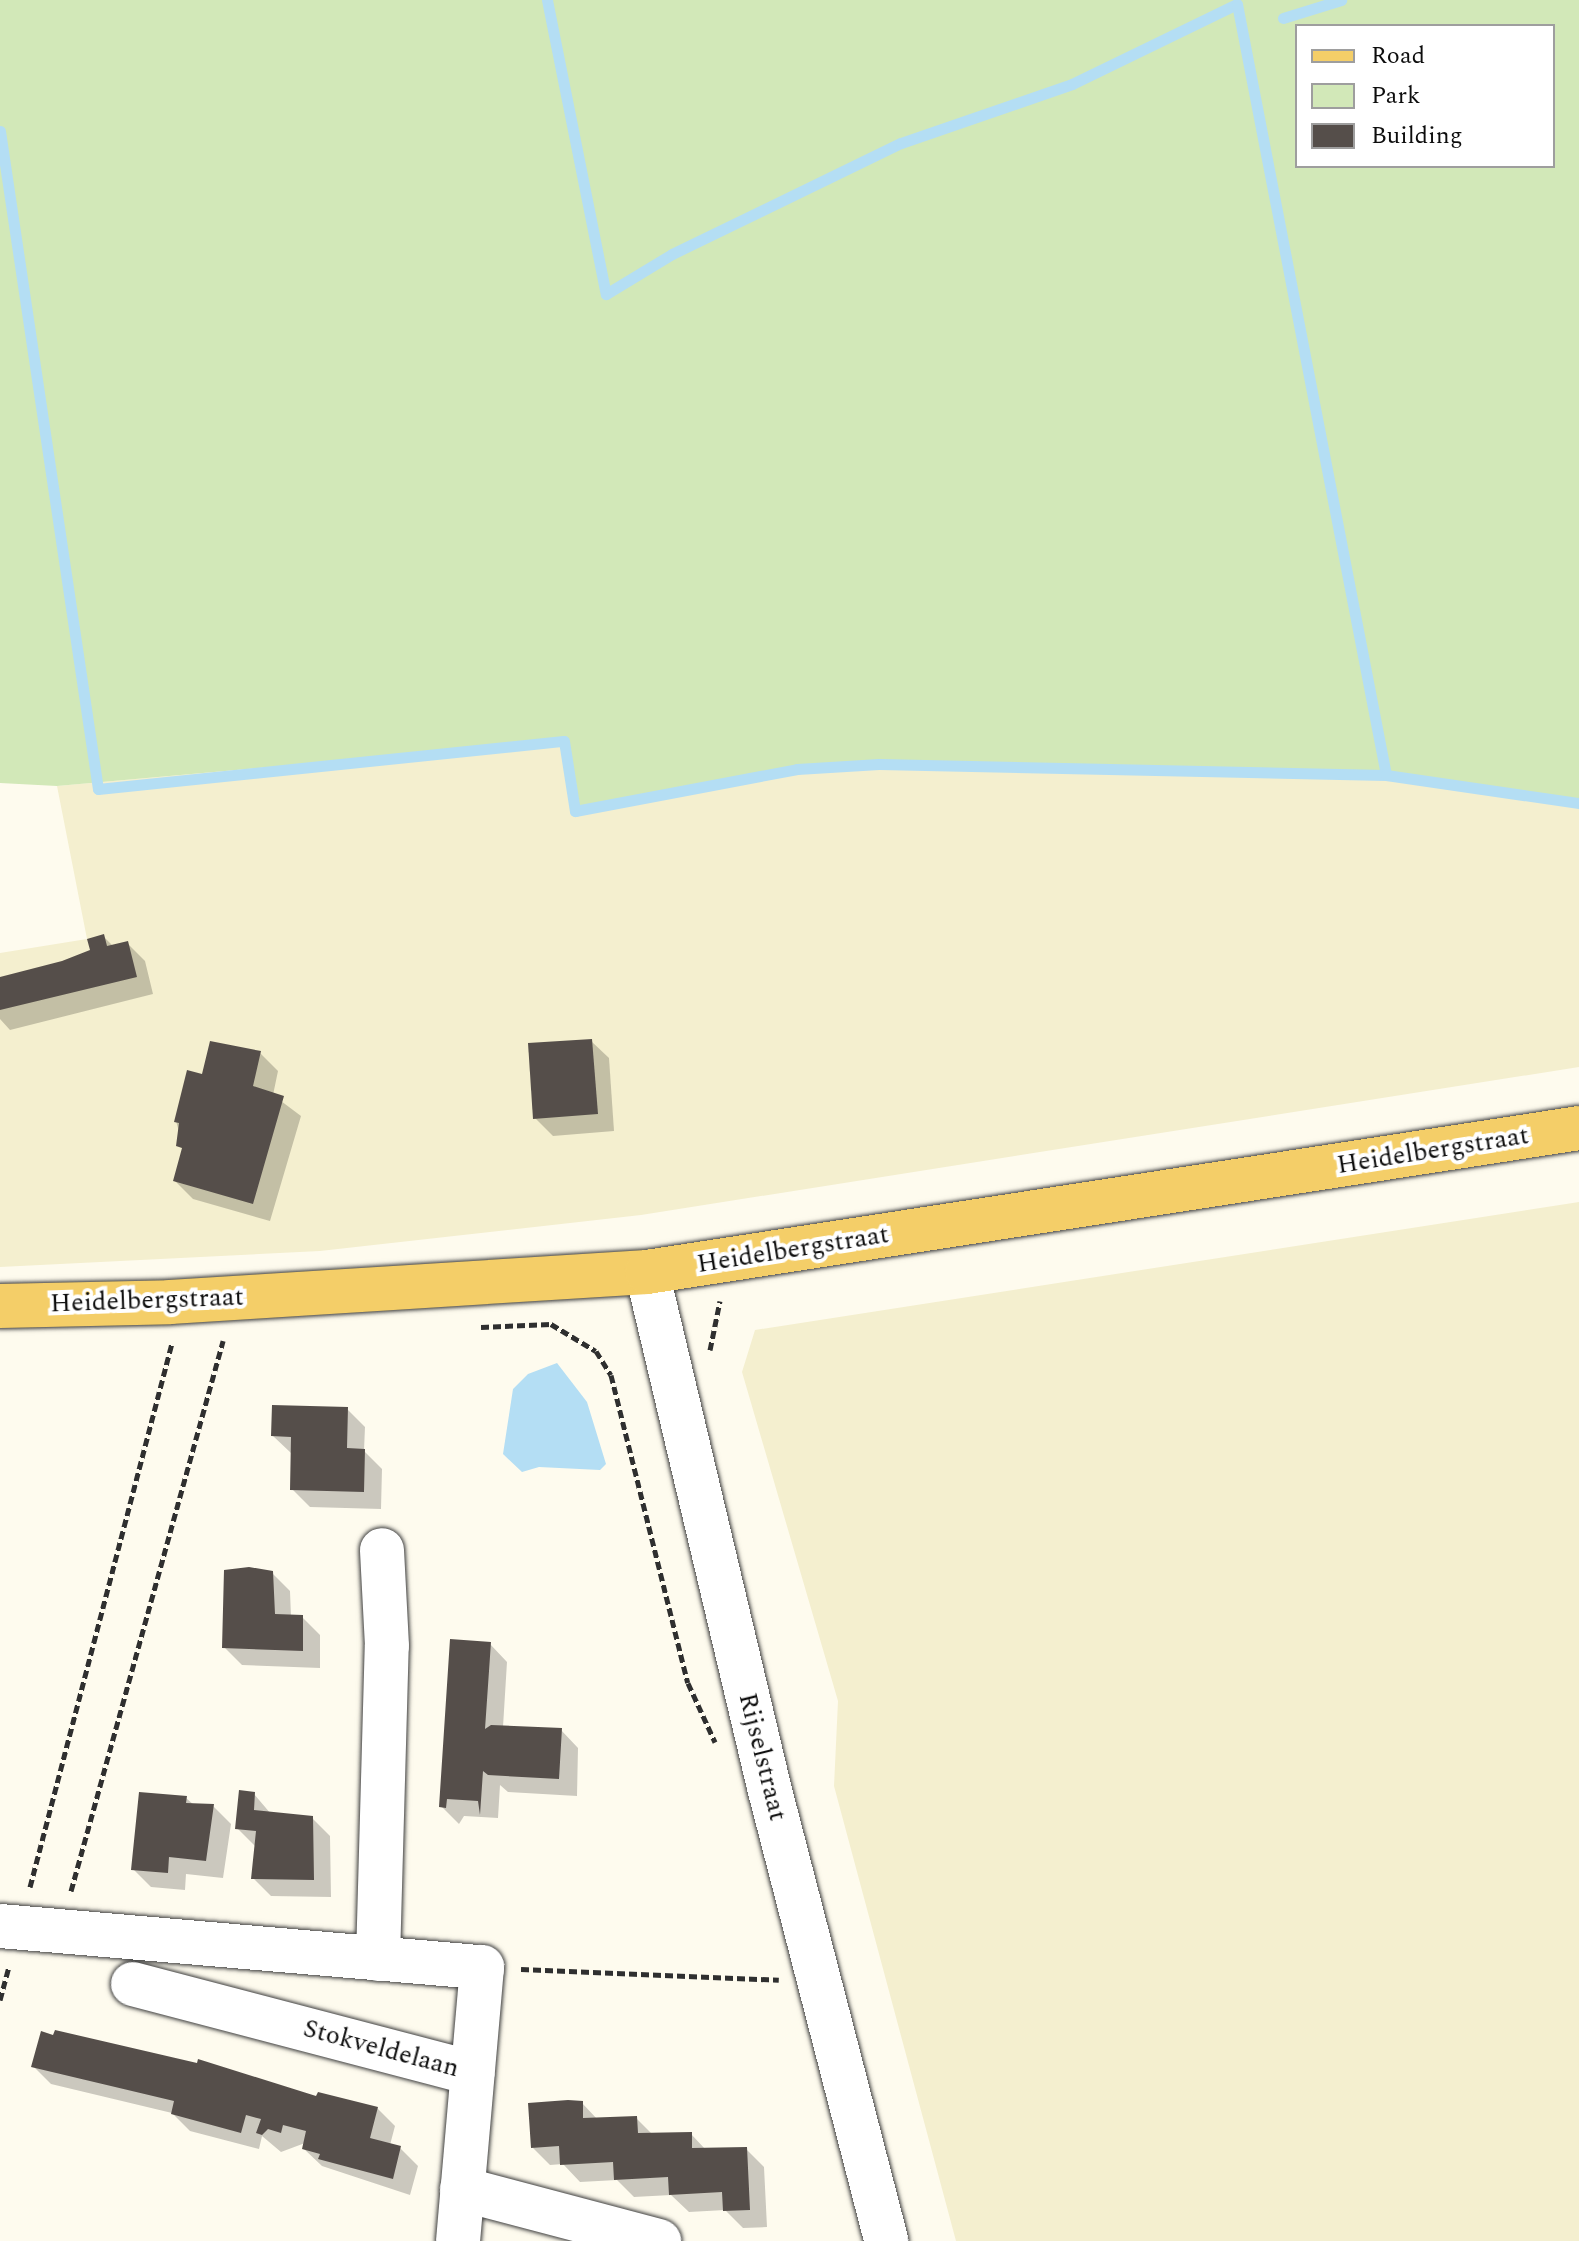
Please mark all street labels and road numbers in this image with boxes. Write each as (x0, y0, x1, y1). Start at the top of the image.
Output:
street label: Heidelbergstraat (1335, 1120, 1531, 1182)
street label: Heidelbergstraat (695, 1219, 891, 1281)
street label: Heidelbergstraat (50, 1282, 244, 1320)
street label: Rijselstraat (731, 1690, 793, 1824)
street label: Stokveldelaan (300, 2013, 462, 2085)

